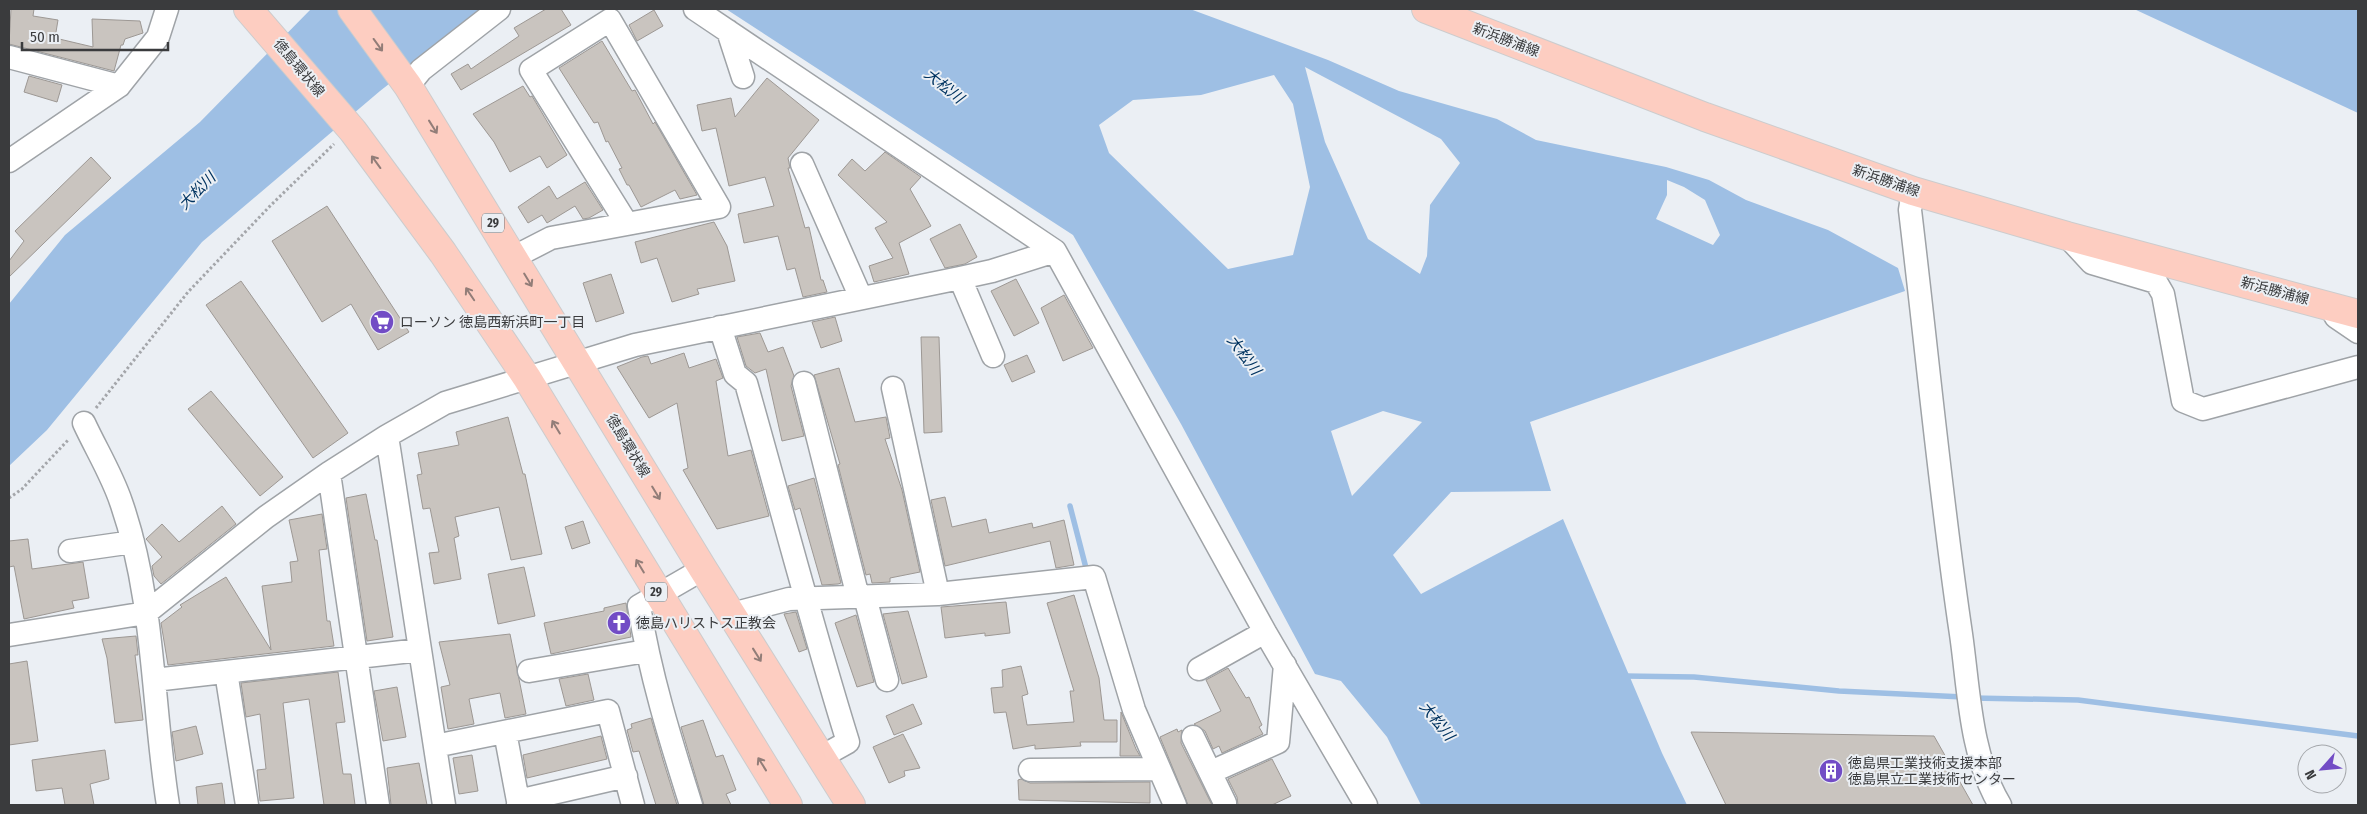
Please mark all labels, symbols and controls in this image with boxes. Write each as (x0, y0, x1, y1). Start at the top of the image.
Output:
scale bar (22, 20, 169, 52)
street label: 新浜勝浦線 (1470, 20, 1542, 60)
text: 50 m (30, 28, 60, 46)
street label: 徳島環状線 (270, 36, 328, 100)
one-way arrow (373, 38, 383, 52)
water label: 大松川 (921, 65, 969, 108)
one-way arrow (429, 120, 439, 134)
one-way arrow (371, 155, 381, 169)
street label: 新浜勝浦線 (1850, 162, 1922, 200)
water label: 大松川 (175, 167, 221, 213)
road number: 29 (482, 214, 504, 232)
one-way arrow (523, 273, 533, 287)
street label: 新浜勝浦線 (2239, 274, 2311, 308)
one-way arrow (465, 287, 476, 301)
supermarket icon: ローソン 徳島西新浜町一丁目 (369, 309, 395, 335)
place label: ローソン 徳島西新浜町一丁目 (400, 314, 585, 331)
water label: 大松川 (1223, 332, 1266, 380)
street label: 徳島環状線 (603, 412, 653, 480)
one-way arrow (551, 420, 561, 434)
one-way arrow (652, 485, 662, 499)
one-way arrow (635, 559, 645, 573)
road number: 29 (645, 582, 667, 602)
church icon: 徳島ハリストス正教会 (606, 610, 632, 636)
place label: 徳島ハリストス正教会 (636, 615, 776, 632)
one-way arrow (753, 648, 763, 662)
water label: 大松川 (1416, 698, 1459, 746)
north arrow (2297, 744, 2347, 794)
place label: 徳島県工業技術支援本部 徳島県立工業技術センター (1848, 755, 2016, 788)
one-way arrow (757, 757, 767, 771)
building icon: 徳島県工業技術支援本部 徳島県立工業技術センター (1818, 758, 1844, 784)
text: N (2301, 767, 2320, 782)

